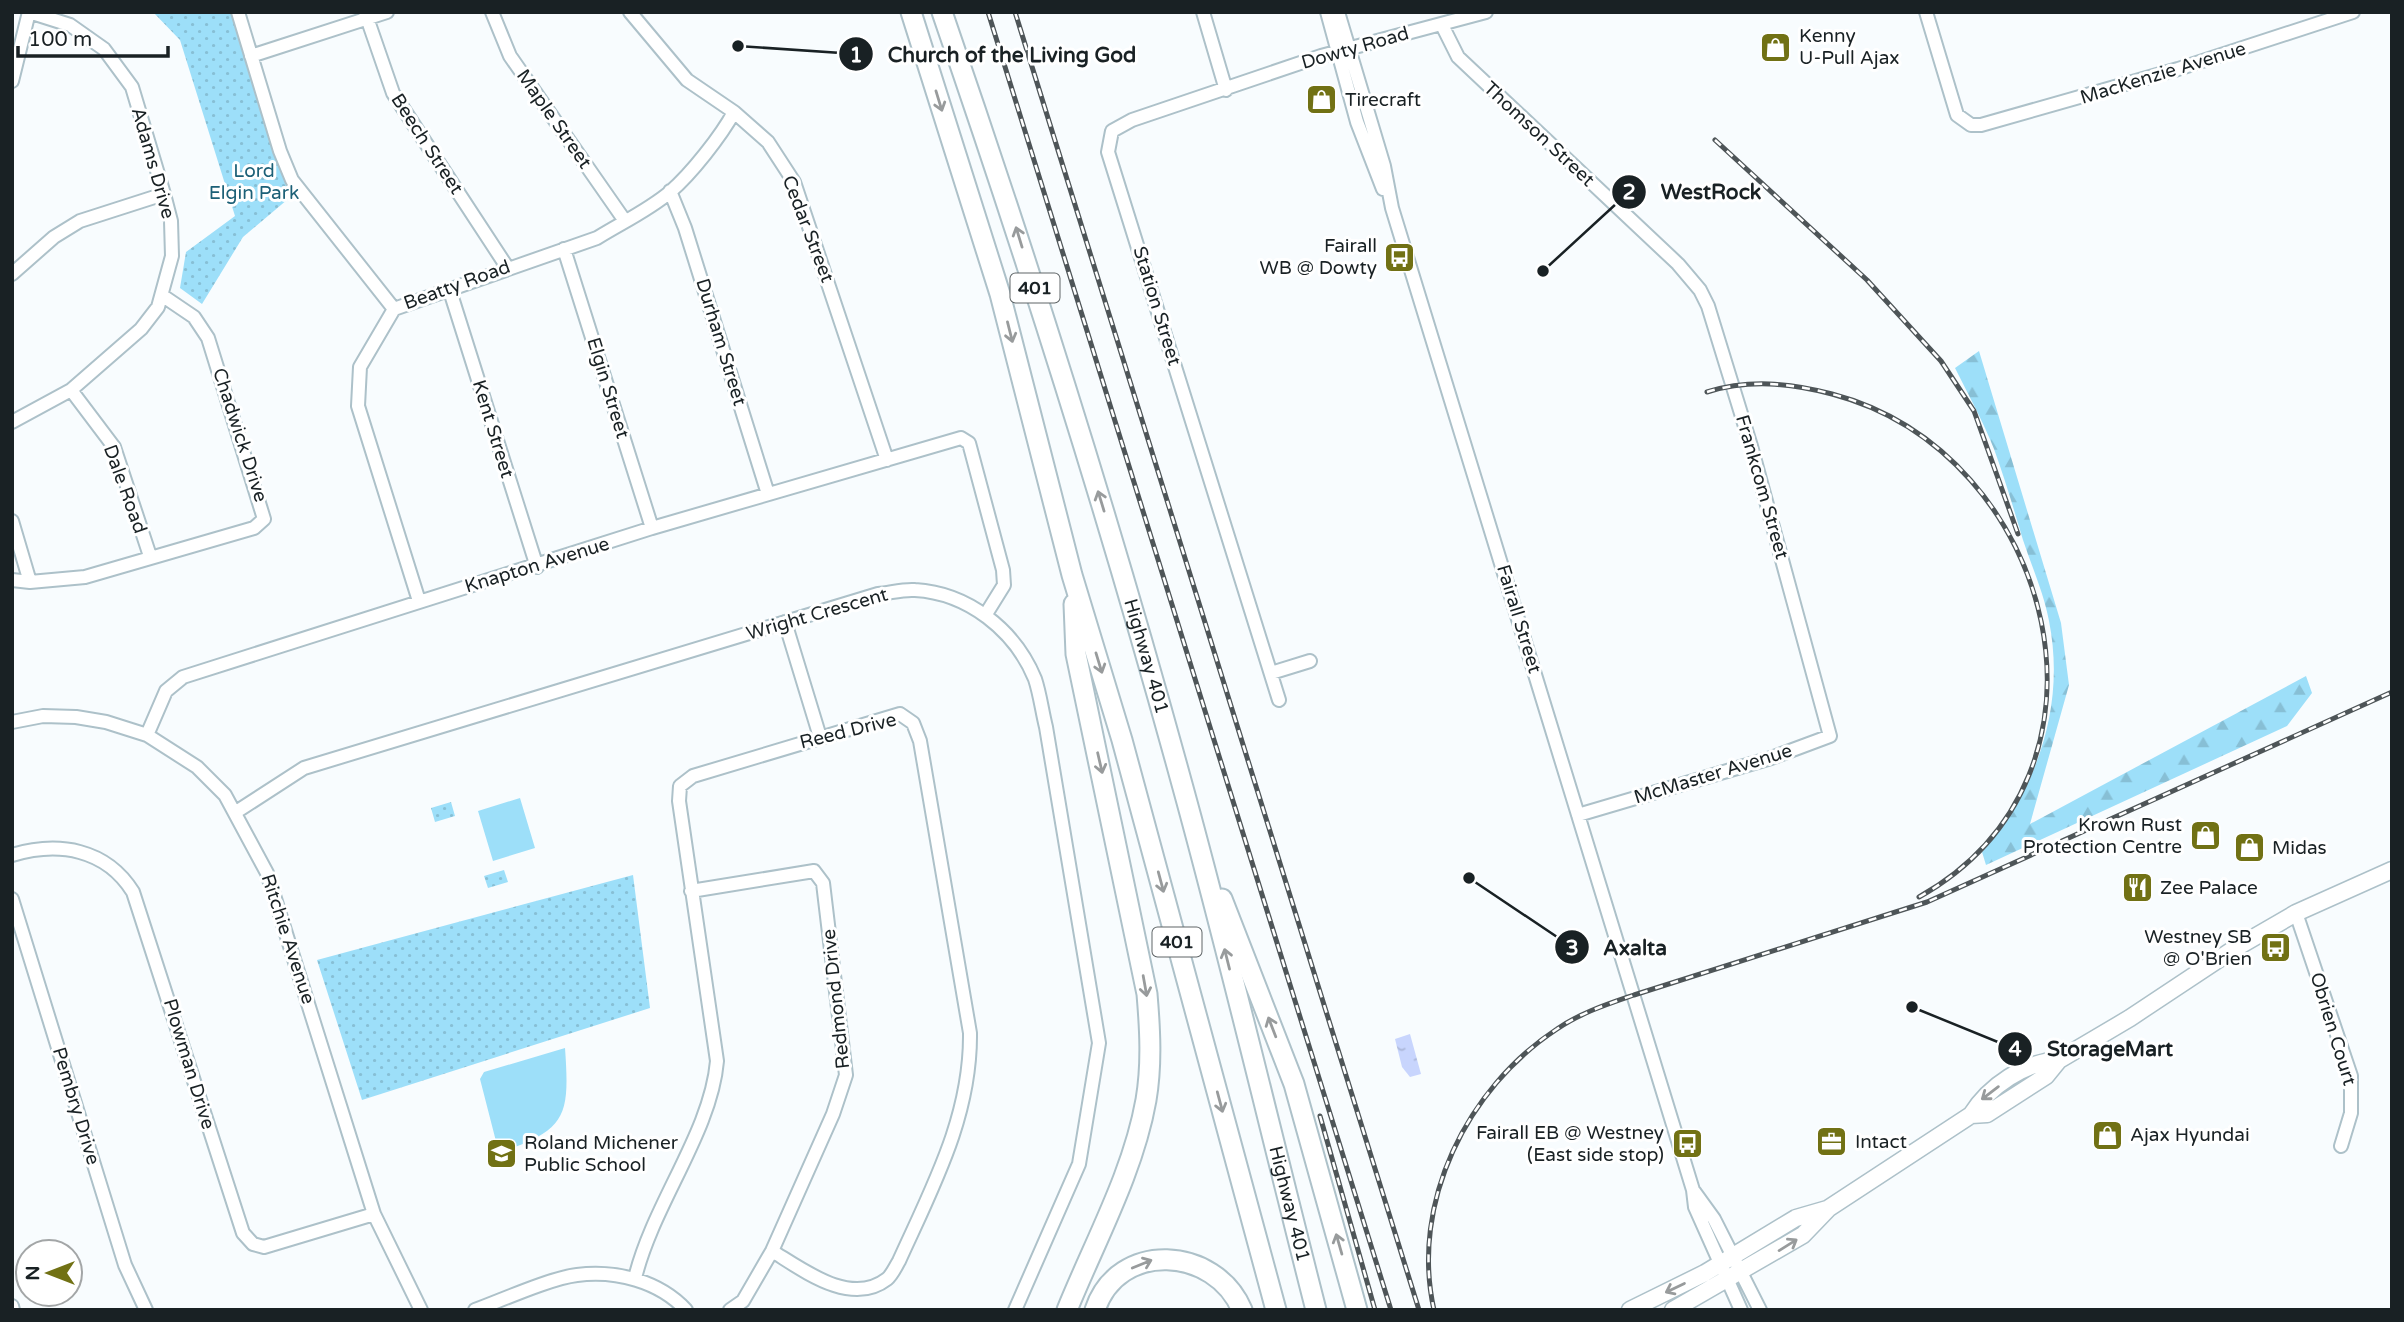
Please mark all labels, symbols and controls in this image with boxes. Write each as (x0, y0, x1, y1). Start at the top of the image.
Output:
scale bar (18, 14, 168, 58)
street label: Dowty Road (1299, 22, 1411, 74)
place label: Kenny U-Pull Ajax (1799, 25, 1900, 69)
text: 100 m (28, 27, 92, 52)
shop icon: Kenny U-Pull Ajax (1759, 30, 1793, 64)
callout: Church of the Living God (838, 33, 1150, 75)
street label: MacKenzie Avenue (2077, 37, 2249, 109)
text: 1 (849, 43, 863, 68)
text: Church of the Living God (888, 43, 1136, 68)
street label: Maple Street (512, 65, 596, 173)
street label: Thomson Street (1479, 77, 1599, 191)
shop icon: Tirecraft (1305, 83, 1339, 117)
one-way arrow (934, 89, 946, 111)
place label: Tirecraft (1345, 89, 1421, 111)
street label: Beech Street (386, 90, 468, 198)
street label: Adams Drive (127, 105, 179, 221)
park label: Lord Elgin Park (209, 160, 299, 204)
callout: WestRock (1612, 171, 1775, 213)
street label: Cedar Street (778, 172, 838, 286)
text: 2 (1622, 180, 1636, 205)
text: WestRock (1661, 180, 1762, 205)
one-way arrow (1012, 226, 1025, 248)
place label: Fairall WB @ Dowty (1260, 235, 1377, 279)
bus stop icon: Fairall WB @ Dowty (1383, 240, 1417, 274)
street label: Station Street (1128, 244, 1186, 368)
street label: Beatty Road (401, 256, 513, 314)
road number: 401 (1010, 274, 1060, 302)
street label: Durham Street (691, 276, 751, 408)
one-way arrow (1004, 320, 1017, 343)
street label: Elgin Street (582, 335, 634, 441)
street label: Chadwick Drive (208, 365, 272, 505)
street label: Kent Street (468, 377, 518, 481)
street label: Frankcom Street (1731, 412, 1793, 562)
street label: Dale Road (99, 442, 151, 536)
one-way arrow (1093, 490, 1106, 512)
street label: Knapton Avenue (462, 533, 612, 597)
street label: Fairall Street (1492, 562, 1546, 676)
street label: Wright Crescent (744, 583, 890, 645)
street label: Highway 401 (1119, 596, 1173, 716)
one-way arrow (1093, 652, 1106, 674)
street label: Reed Drive (797, 708, 899, 754)
street label: McMaster Avenue (1631, 739, 1795, 809)
one-way arrow (1094, 751, 1107, 774)
place label: Krown Rust Protection Centre (2023, 814, 2182, 858)
shop icon: Krown Rust Protection Centre (2188, 819, 2222, 853)
shop icon: Midas (2232, 831, 2266, 865)
place label: Midas (2272, 837, 2327, 859)
street label: Ritchie Avenue (257, 871, 319, 1007)
one-way arrow (1155, 871, 1168, 893)
restaurant icon: Zee Palace (2120, 871, 2154, 905)
place label: Zee Palace (2160, 877, 2258, 899)
callout: Axalta (1554, 926, 1681, 968)
place label: Westney SB @ O'Brien (2144, 926, 2252, 970)
street label: Redmond Drive (818, 928, 854, 1070)
road number: 401 (1152, 928, 1202, 957)
bus stop icon: Westney SB @ O'Brien (2258, 931, 2292, 965)
text: 3 (1565, 936, 1579, 961)
text: Axalta (1603, 936, 1667, 961)
one-way arrow (1220, 948, 1233, 971)
street label: Obrien Court (2305, 970, 2361, 1088)
one-way arrow (1139, 974, 1152, 997)
street label: Plowman Drive (159, 996, 219, 1132)
one-way arrow (1265, 1016, 1277, 1038)
callout: StorageMart (1998, 1028, 2187, 1070)
text: 4 (2008, 1037, 2022, 1062)
text: StorageMart (2047, 1037, 2173, 1062)
street label: Pembry Drive (48, 1044, 104, 1168)
one-way arrow (1981, 1086, 2000, 1100)
one-way arrow (1214, 1090, 1227, 1113)
shop icon: Ajax Hyundai (2090, 1118, 2124, 1152)
place label: Fairall EB @ Westney (East side stop) (1476, 1122, 1664, 1166)
place label: Ajax Hyundai (2130, 1124, 2250, 1146)
office icon: Intact (1815, 1125, 1849, 1159)
bus stop icon: Fairall EB @ Westney (East side stop) (1670, 1127, 1704, 1161)
place label: Intact (1855, 1131, 1907, 1153)
place label: Roland Michener Public School (524, 1132, 679, 1176)
school or university icon: Roland Michener Public School (484, 1137, 518, 1171)
street label: Highway 401 (1264, 1144, 1314, 1264)
one-way arrow (1331, 1233, 1344, 1255)
one-way arrow (1778, 1237, 1798, 1251)
north arrow (14, 1238, 84, 1308)
one-way arrow (1131, 1257, 1153, 1270)
text: N (22, 1265, 44, 1281)
one-way arrow (1665, 1281, 1686, 1295)

